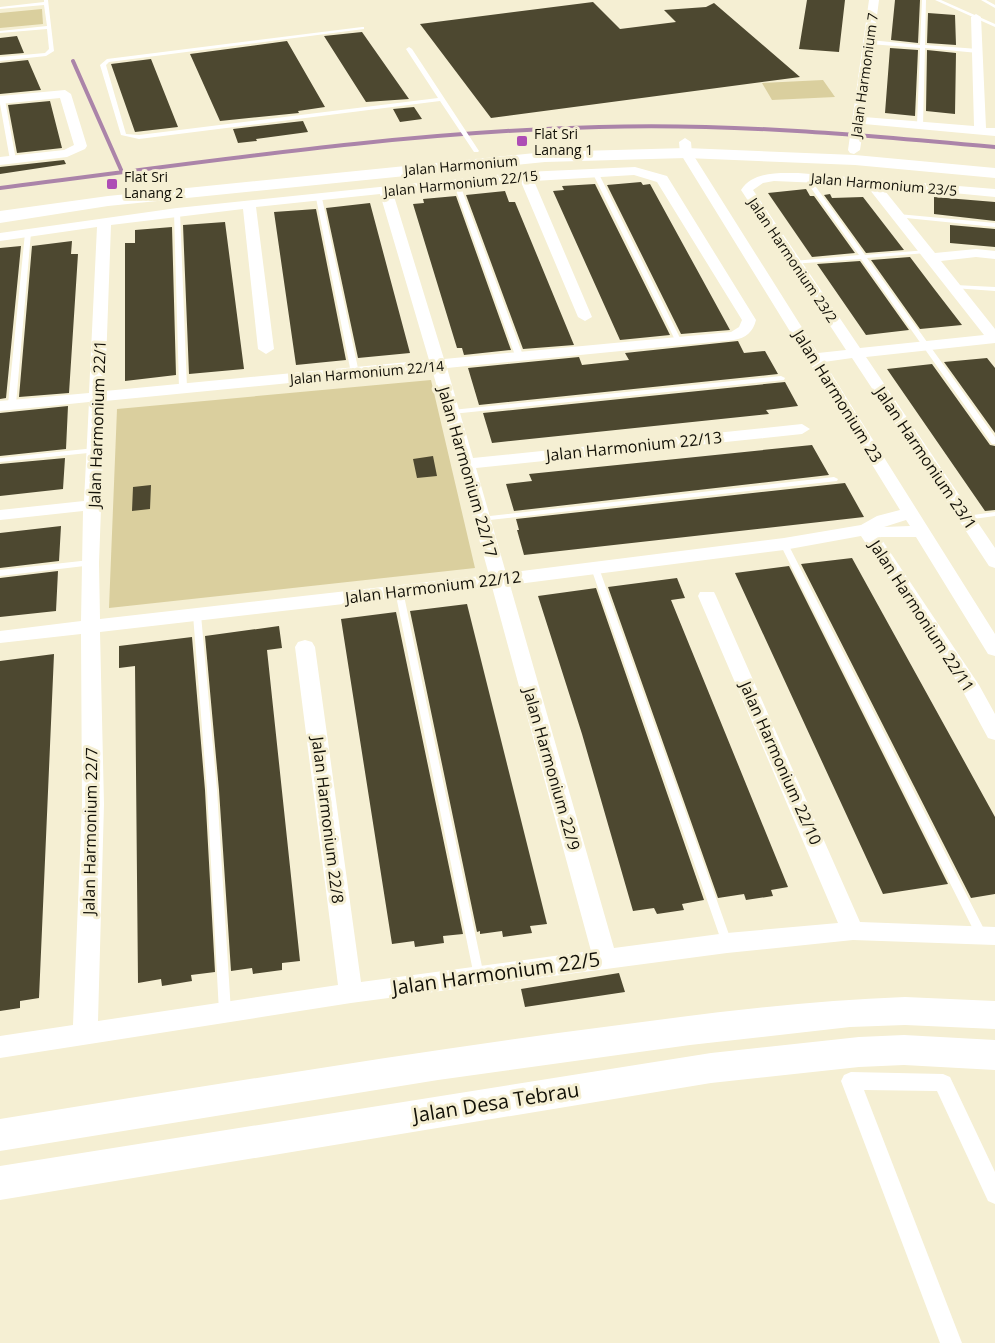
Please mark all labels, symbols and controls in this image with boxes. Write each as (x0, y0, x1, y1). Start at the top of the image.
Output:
street label: Jalan Harmonium 7 (846, 11, 882, 140)
place label: Flat Sri Lanang 1 (534, 124, 593, 159)
marker: Flat Sri Lanang 1 (515, 134, 529, 148)
street label: Jalan Harmonium (401, 151, 519, 180)
street label: Jalan Harmonium 22/15 (381, 165, 539, 201)
place label: Flat Sri Lanang 2 (124, 167, 183, 202)
street label: Jalan Harmonium 23/5 (808, 168, 958, 200)
marker: Flat Sri Lanang 2 (105, 177, 119, 191)
street label: Jalan Harmonium 23/2 (743, 192, 842, 326)
street label: Jalan Harmonium 23 (787, 324, 888, 467)
street label: Jalan Harmonium 22/1 (83, 340, 111, 510)
street label: Jalan Harmonium 22/14 (287, 356, 445, 388)
street label: Jalan Harmonium 23/1 (869, 381, 982, 534)
street label: Jalan Harmonium 22/17 (433, 382, 503, 560)
street label: Jalan Harmonium 22/13 (543, 426, 723, 466)
street label: Jalan Harmonium 22/11 (864, 534, 979, 696)
street label: Jalan Harmonium 22/12 (342, 565, 522, 609)
street label: Jalan Harmonium 22/10 (734, 676, 827, 848)
street label: Jalan Harmonium 22/9 (518, 683, 586, 853)
street label: Jalan Harmonium 22/8 (307, 733, 349, 905)
street label: Jalan Harmonium 22/7 (78, 747, 102, 917)
street label: Jalan Harmonium 22/5 (388, 945, 602, 1001)
street label: Jalan Desa Tebrau (409, 1076, 581, 1129)

